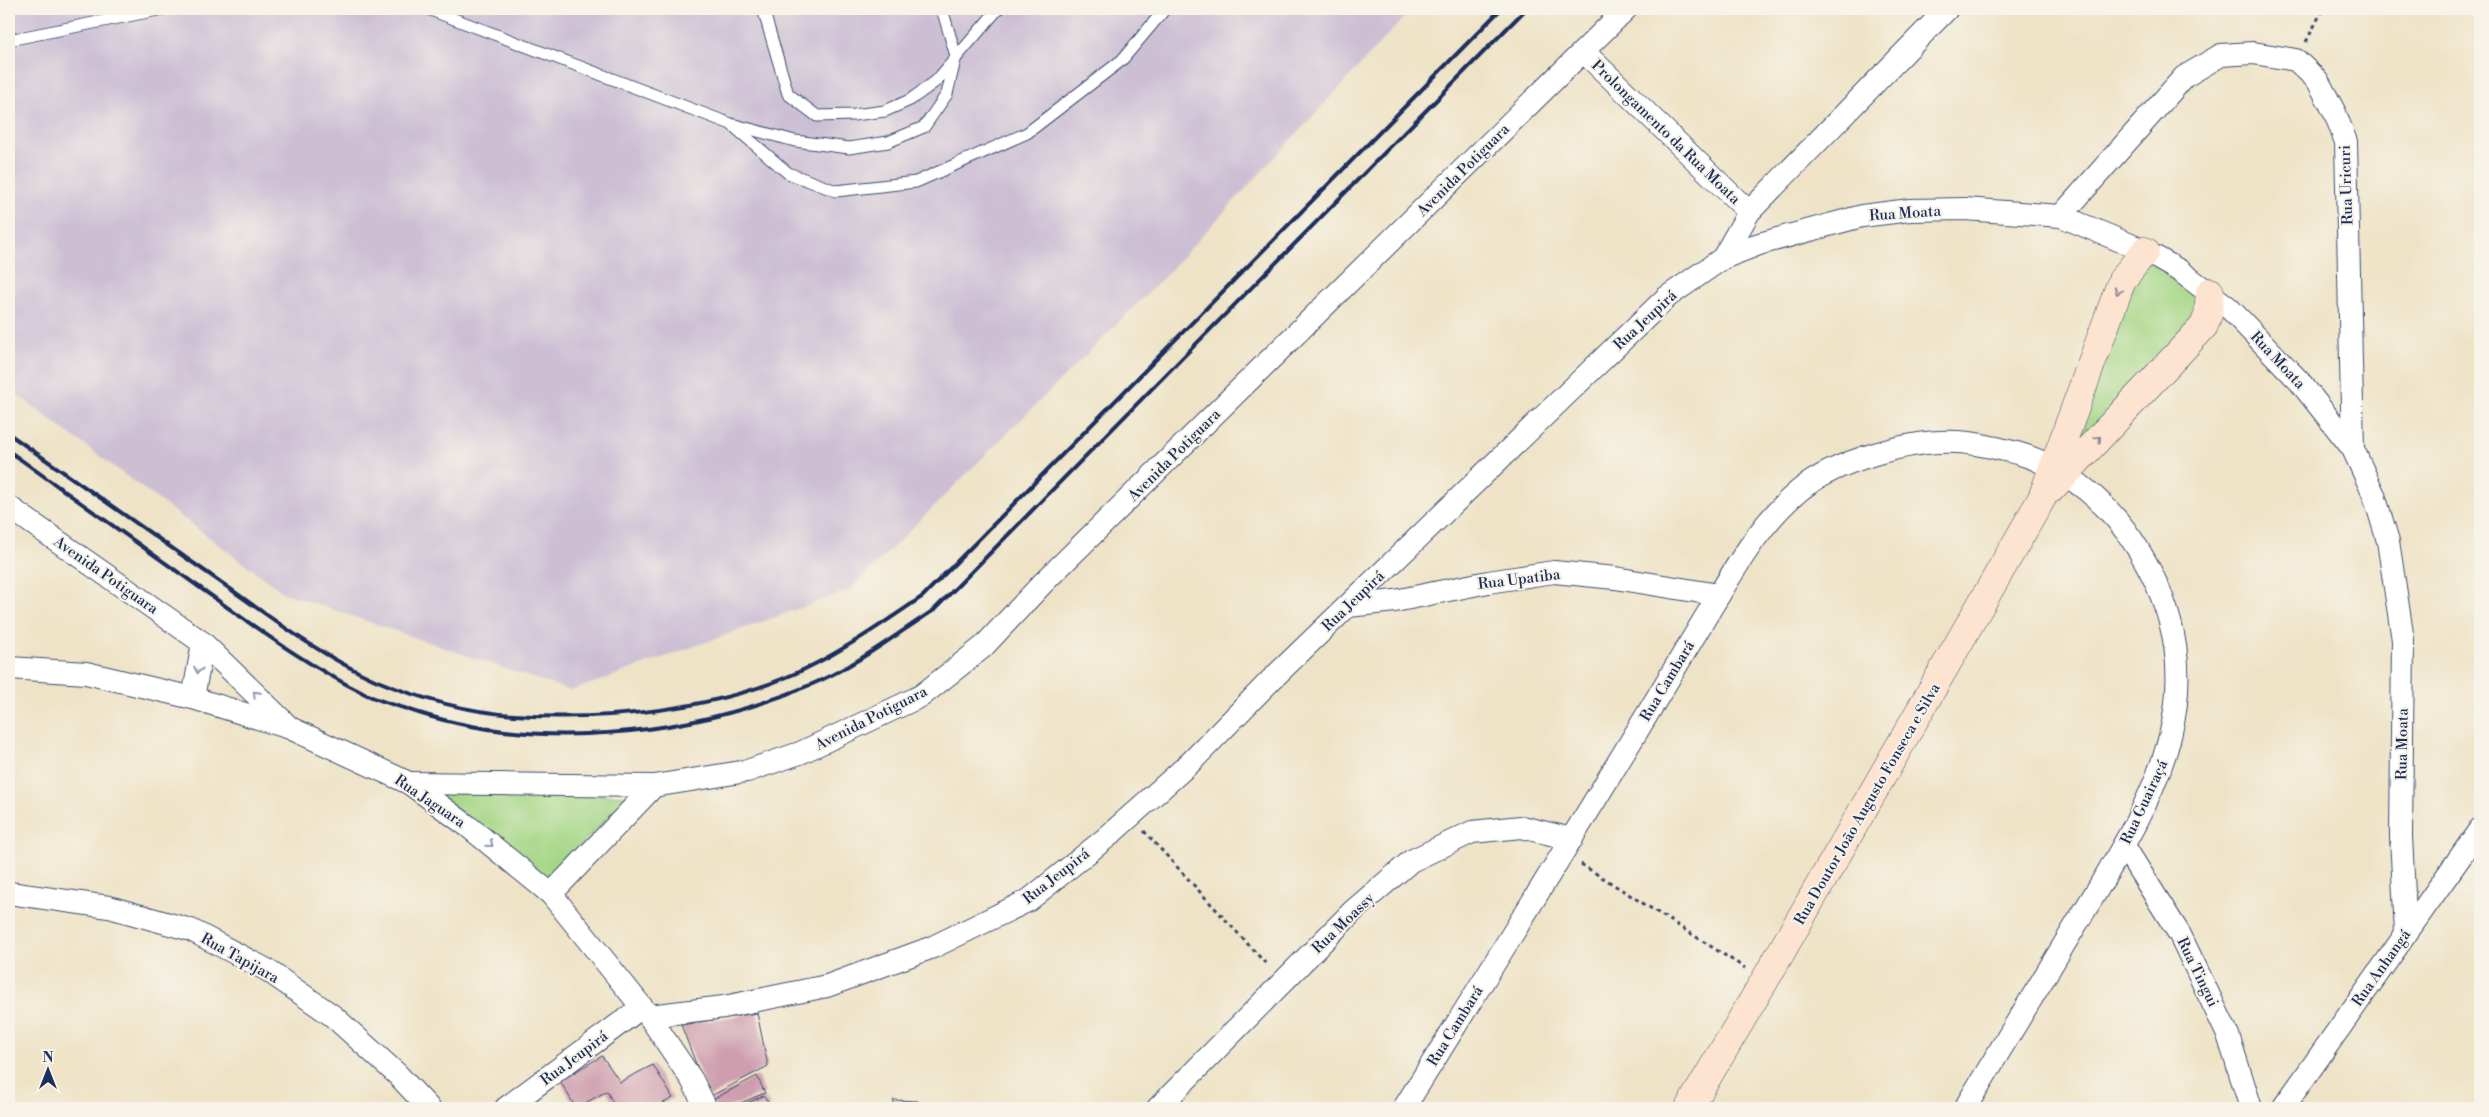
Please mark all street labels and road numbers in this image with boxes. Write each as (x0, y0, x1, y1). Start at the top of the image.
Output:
street label: Prolongamento da Rua Moata (1587, 56, 1744, 209)
street label: Avenida Potiguara (1412, 120, 1514, 221)
street label: Rua Uricuri (2336, 145, 2357, 225)
street label: Rua Moata (1868, 201, 1942, 225)
street label: Rua Jeupirá (1610, 286, 1681, 355)
street label: Rua Moata (2246, 328, 2309, 393)
street label: Avenida Potiguara (1123, 405, 1225, 506)
street label: Avenida Potiguara (49, 532, 162, 619)
street label: Rua Upatiba (1477, 565, 1562, 594)
street label: Rua Jeupirá (1318, 567, 1389, 636)
street label: Rua Cambará (1636, 637, 1699, 725)
street label: Rua Doutor João Augusto Fonseca e Silva (1790, 680, 1945, 929)
street label: Avenida Potiguara (811, 682, 931, 755)
street label: Rua Moata (2392, 707, 2413, 780)
street label: Rua Guairaçá (2117, 757, 2172, 847)
street label: Rua Jaguara (391, 771, 469, 832)
street label: Rua Jeupirá (1019, 844, 1094, 908)
street label: Rua Moassy (1308, 888, 1379, 958)
street label: Rua Anhangá (2348, 926, 2415, 1010)
street label: Rua Tapijara (197, 929, 283, 988)
street label: Rua Tingui (2173, 934, 2223, 1010)
street label: Rua Cambará (1423, 982, 1488, 1070)
street label: Rua Jeupirá (537, 1027, 612, 1090)

